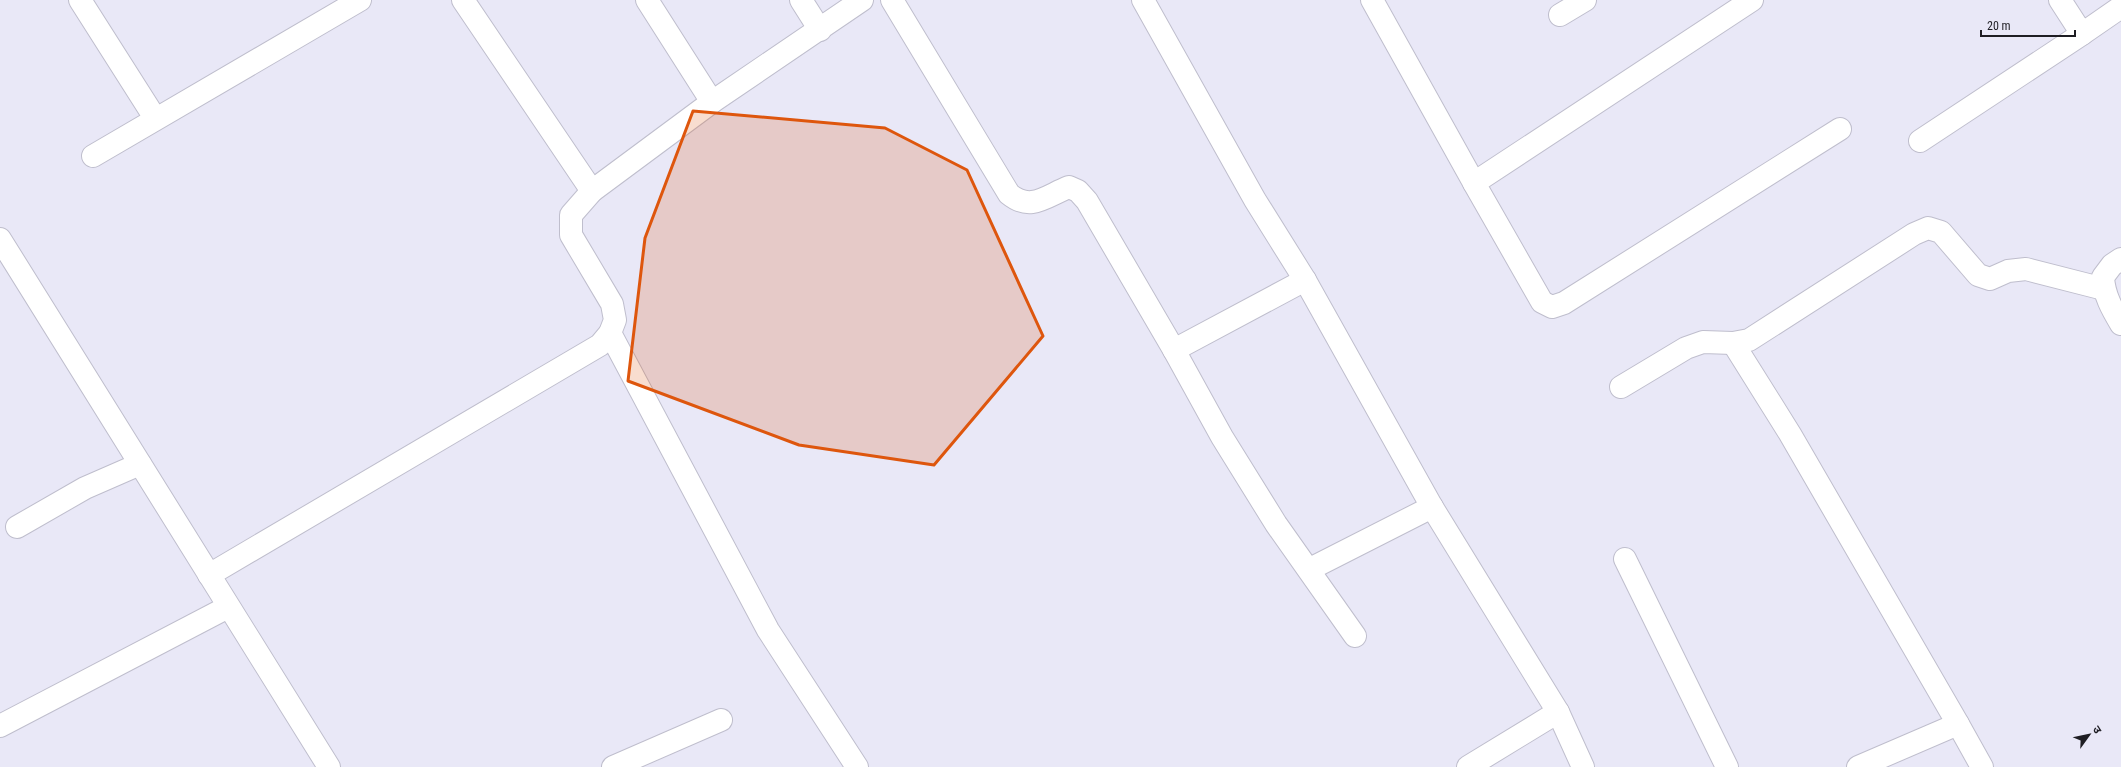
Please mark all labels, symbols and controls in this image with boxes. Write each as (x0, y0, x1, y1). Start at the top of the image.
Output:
scale bar (1981, 12, 2075, 38)
text: 20 m (1987, 19, 2011, 33)
north arrow (2069, 715, 2109, 755)
text: उ (2090, 724, 2104, 737)

